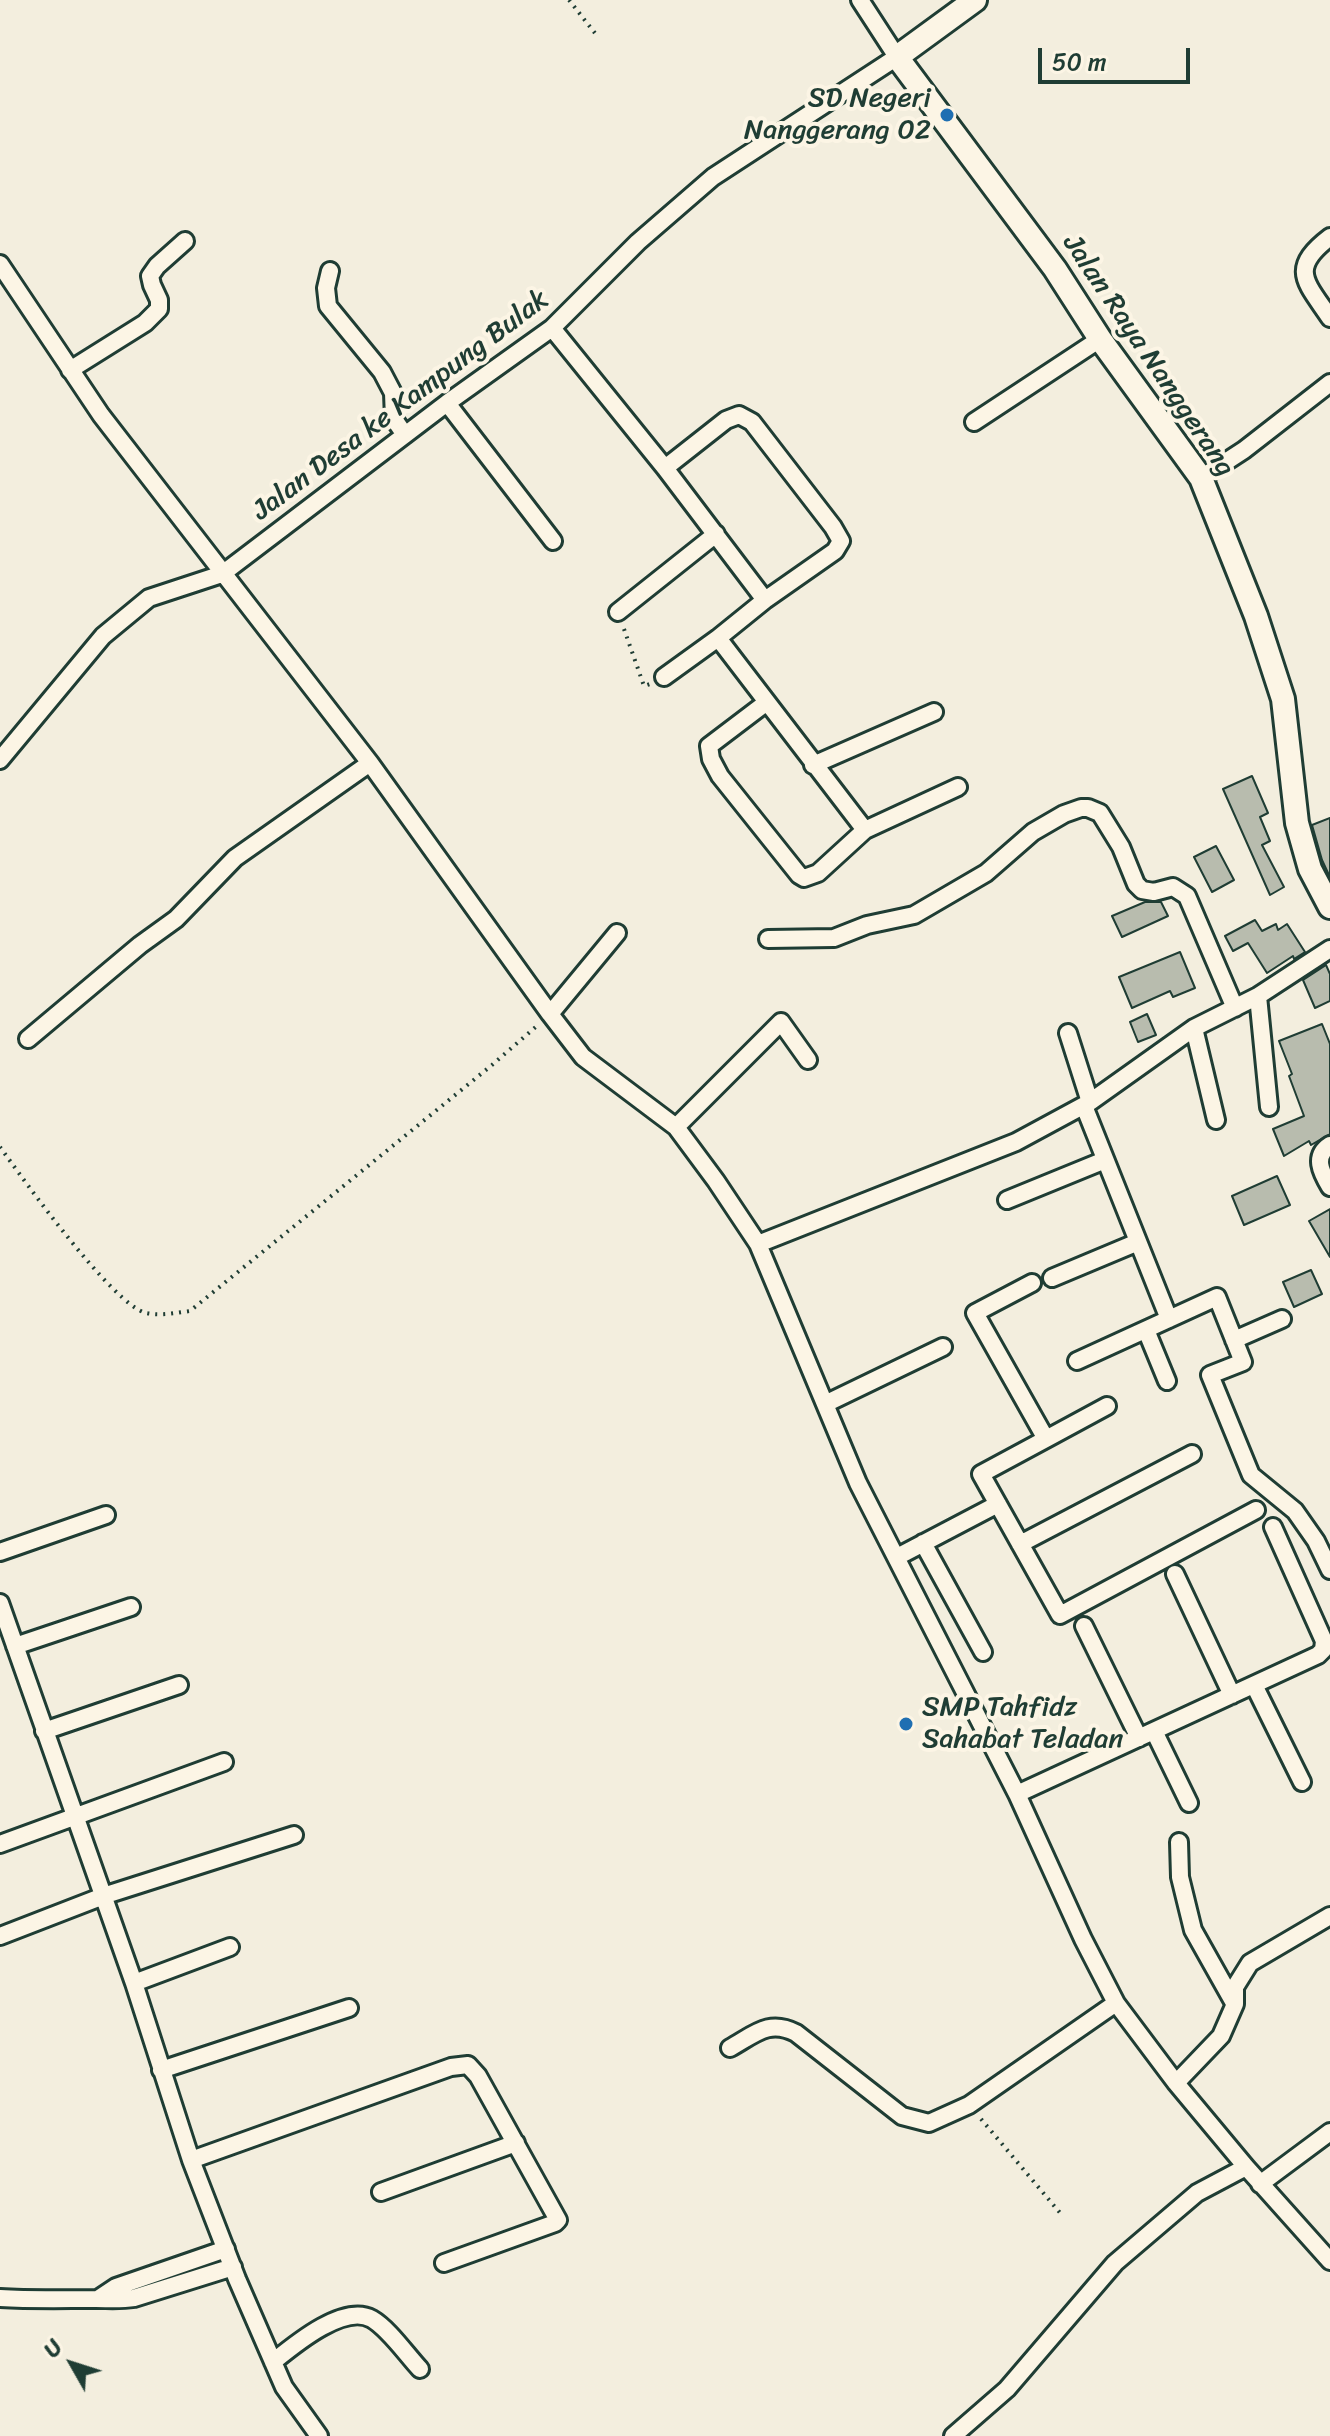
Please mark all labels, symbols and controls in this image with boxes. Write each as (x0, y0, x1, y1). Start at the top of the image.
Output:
scale bar (1042, 32, 1194, 82)
text: 50 m (1052, 41, 1107, 83)
place label: SD Negeri Nanggerang 02 (744, 82, 931, 148)
marker: SD Negeri Nanggerang 02 (938, 106, 956, 124)
street label: Jalan Raya Nanggerang (1055, 229, 1241, 483)
street label: Jalan Desa ke Kampung Bulak (246, 284, 556, 528)
place label: SMP Tahfidz Sahabat Teladan (922, 1691, 1123, 1757)
marker: SMP Tahfidz Sahabat Teladan (897, 1715, 915, 1733)
north arrow (32, 2324, 112, 2404)
text: U (33, 2331, 73, 2367)

